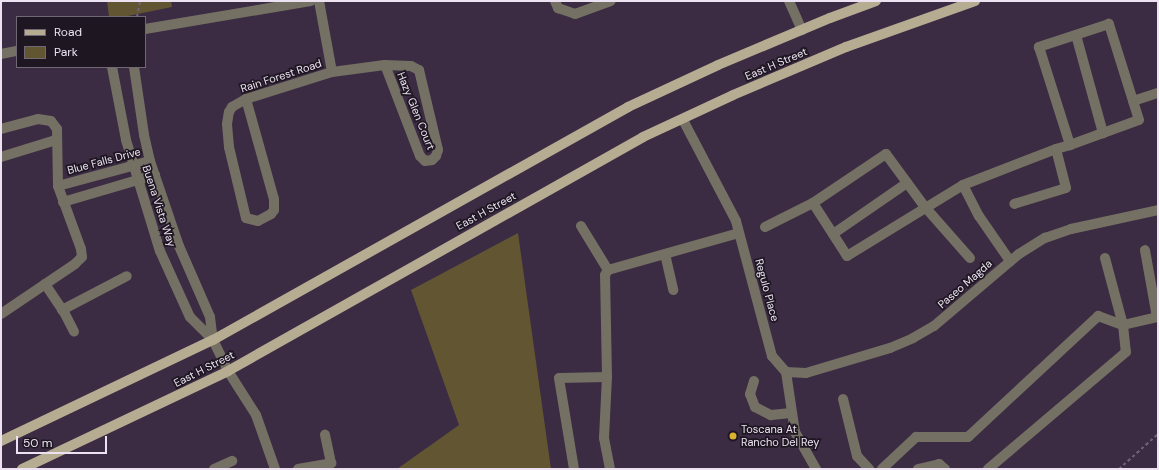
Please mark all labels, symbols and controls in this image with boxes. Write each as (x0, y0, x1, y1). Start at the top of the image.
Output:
legend (16, 16, 146, 68)
text: Road (54, 24, 82, 40)
text: Park (54, 44, 78, 60)
street label: East H Street (743, 45, 809, 83)
street label: Rain Forest Road (239, 57, 323, 95)
street label: Hazy Glen Court (394, 70, 438, 152)
street label: Blue Falls Drive (66, 145, 142, 177)
street label: Buena Vista Way (140, 164, 178, 248)
street label: East H Street (454, 189, 518, 233)
street label: Regulo Place (752, 257, 782, 323)
street label: Paseo Magda (935, 257, 995, 311)
street label: East H Street (171, 348, 237, 390)
place label: Toscana At Rancho Del Rey (741, 423, 819, 449)
scale bar (18, 428, 109, 454)
marker: Toscana At Rancho Del Rey (728, 431, 738, 441)
text: 50 m (23, 435, 52, 451)

